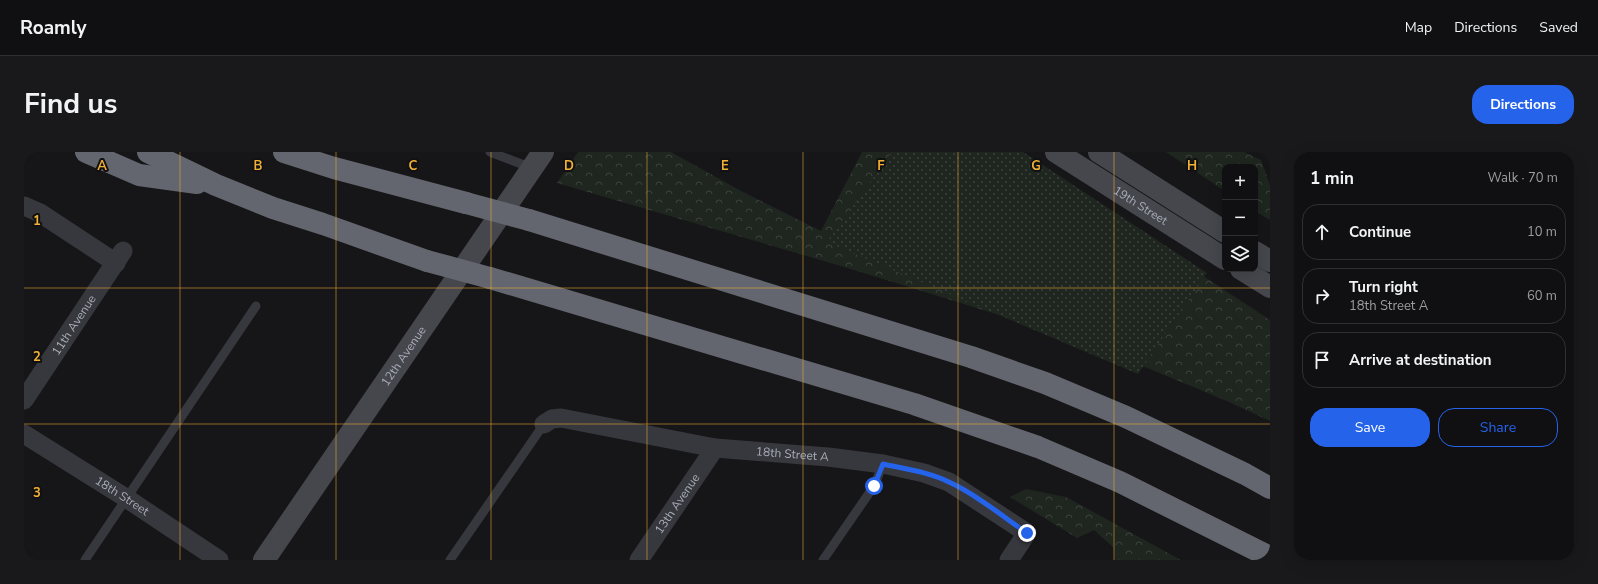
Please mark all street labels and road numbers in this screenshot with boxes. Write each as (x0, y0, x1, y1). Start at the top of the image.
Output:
street label: 19th Street (1110, 182, 1171, 229)
street label: 11th Avenue (48, 292, 100, 358)
street label: 12th Avenue (377, 323, 430, 389)
street label: 18th Street A (755, 443, 830, 465)
street label: 13th Avenue (651, 471, 703, 537)
street label: 18th Street (92, 473, 153, 520)

